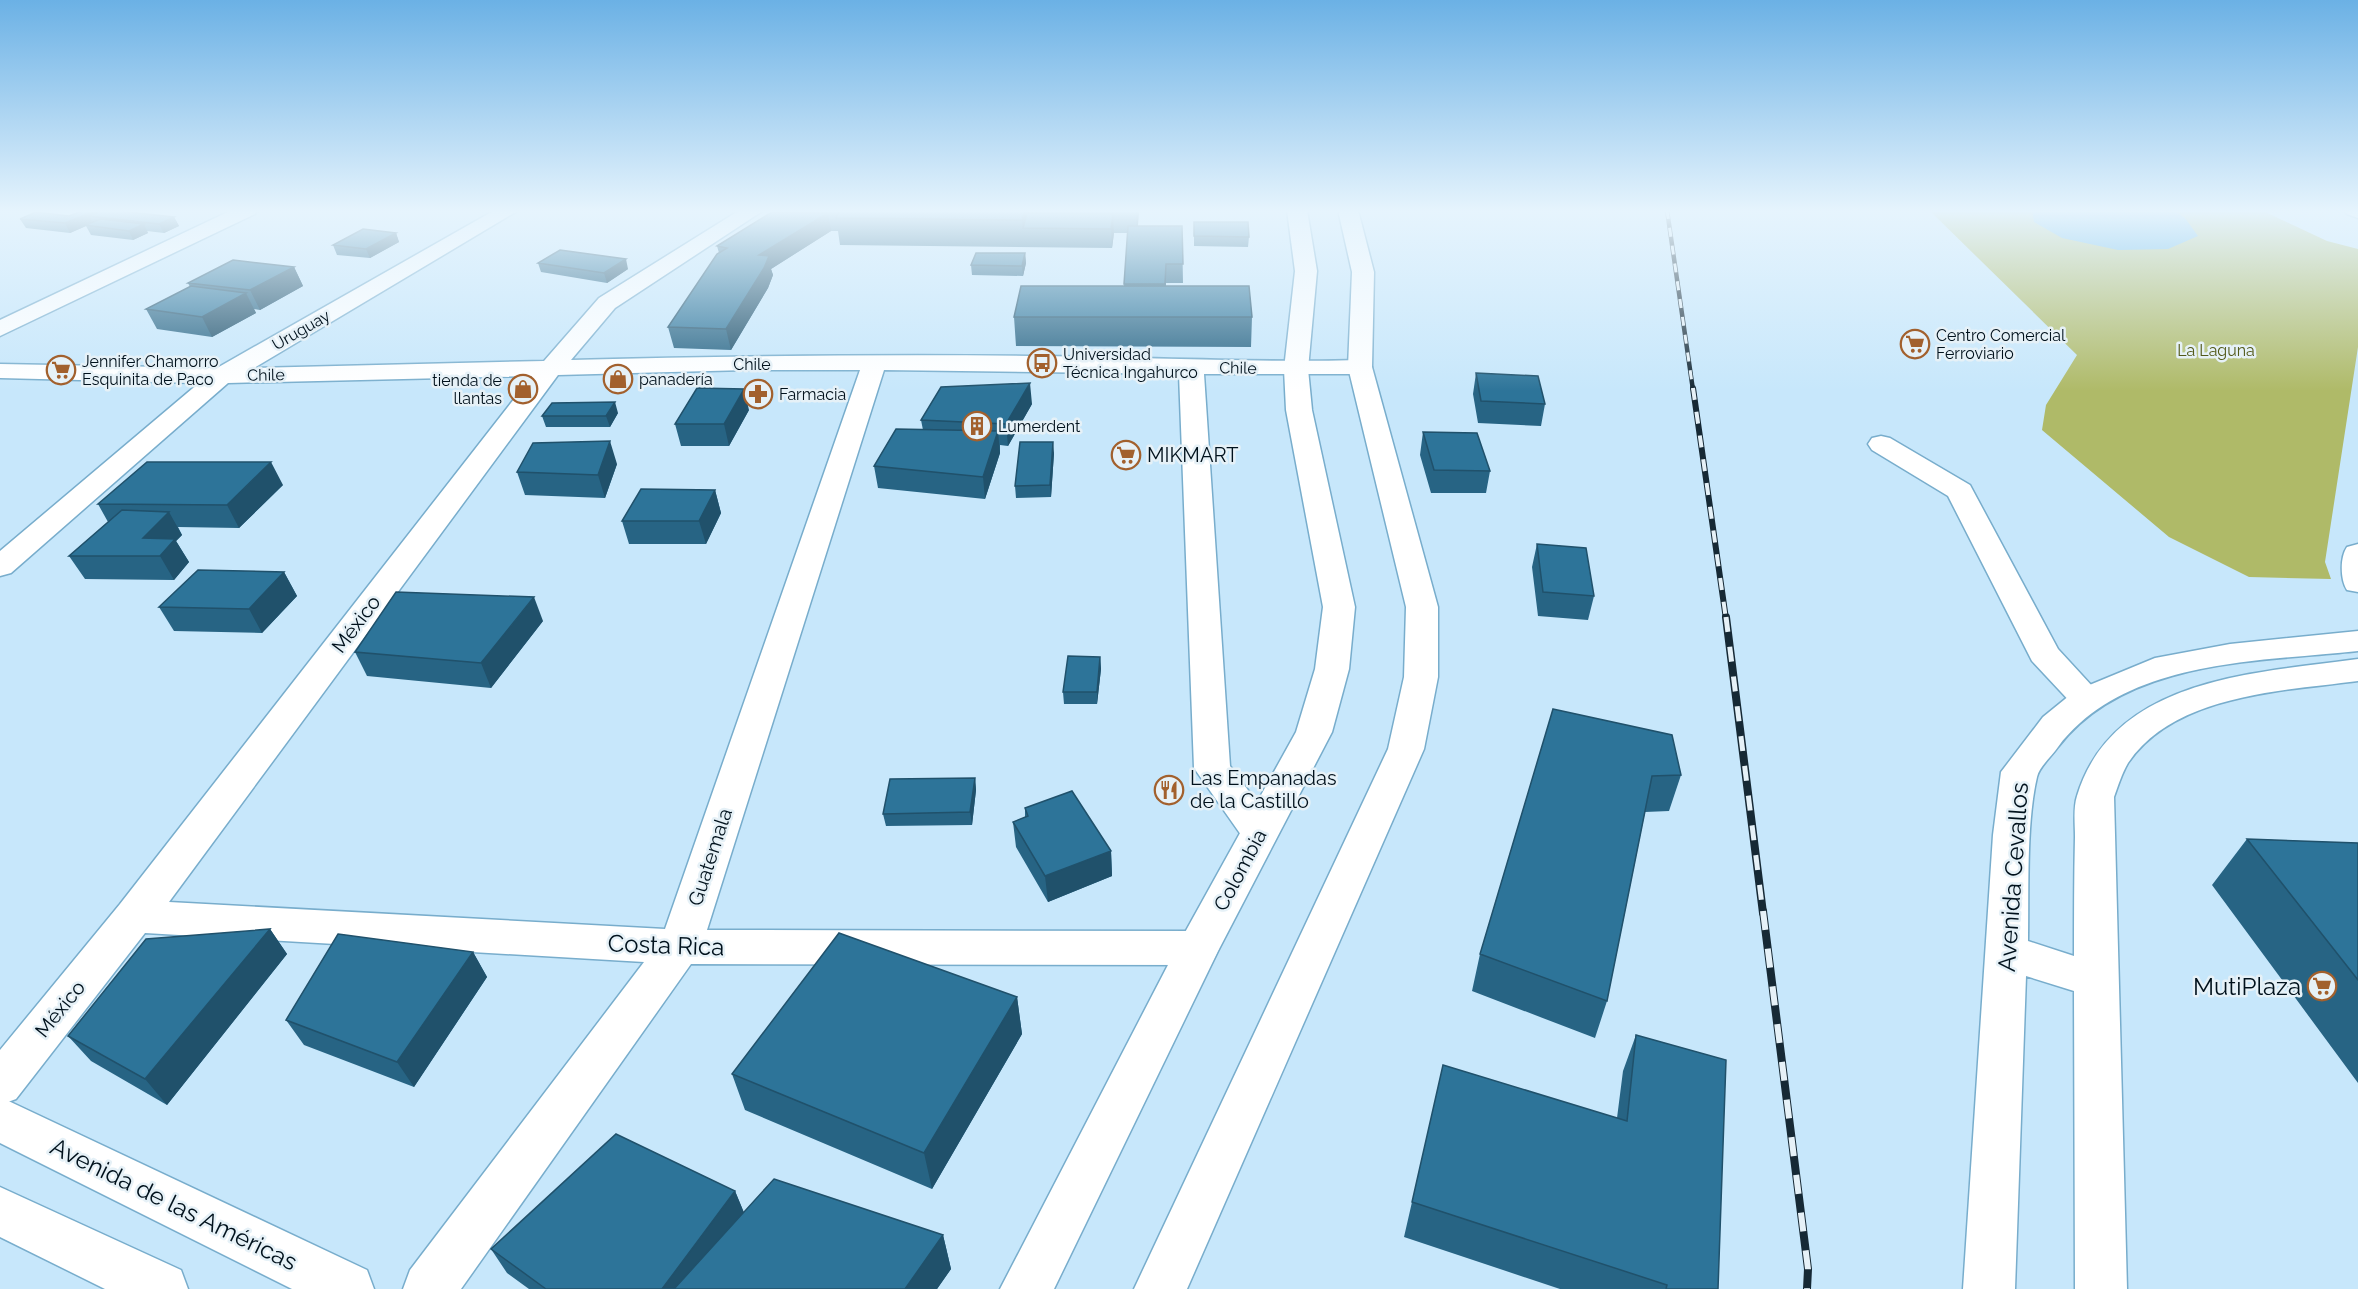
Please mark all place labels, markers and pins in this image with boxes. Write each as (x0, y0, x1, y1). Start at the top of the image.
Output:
place label: Centro Comercial Ferroviario (1936, 326, 2066, 363)
supermarket icon: Centro Comercial Ferroviario (1899, 328, 1931, 360)
place label: Universidad Técnica Ingahurco (1063, 345, 1198, 382)
bus stop icon: Universidad Técnica Ingahurco (1026, 347, 1058, 379)
place label: Jennifer Chamorro Esquinita de Paco (82, 352, 219, 389)
supermarket icon: Jennifer Chamorro Esquinita de Paco (45, 354, 77, 386)
shop icon: panadería (602, 363, 634, 395)
place label: panadería (639, 370, 713, 389)
place label: tienda de llantas (432, 371, 502, 408)
shop icon: tienda de llantas (507, 373, 539, 405)
pharmacy icon: Farmacia (742, 378, 774, 410)
place label: Farmacia (779, 385, 846, 404)
building icon: Lumerdent (961, 410, 993, 442)
place label: Lumerdent (998, 417, 1081, 436)
supermarket icon: MIKMART (1110, 439, 1142, 471)
place label: MIKMART (1147, 443, 1239, 467)
place label: Las Empanadas de la Castillo (1190, 766, 1337, 813)
restaurant icon: Las Empanadas de la Castillo (1153, 774, 1185, 806)
supermarket icon: MutiPlaza (2306, 970, 2338, 1002)
place label: MutiPlaza (2193, 972, 2301, 1001)

